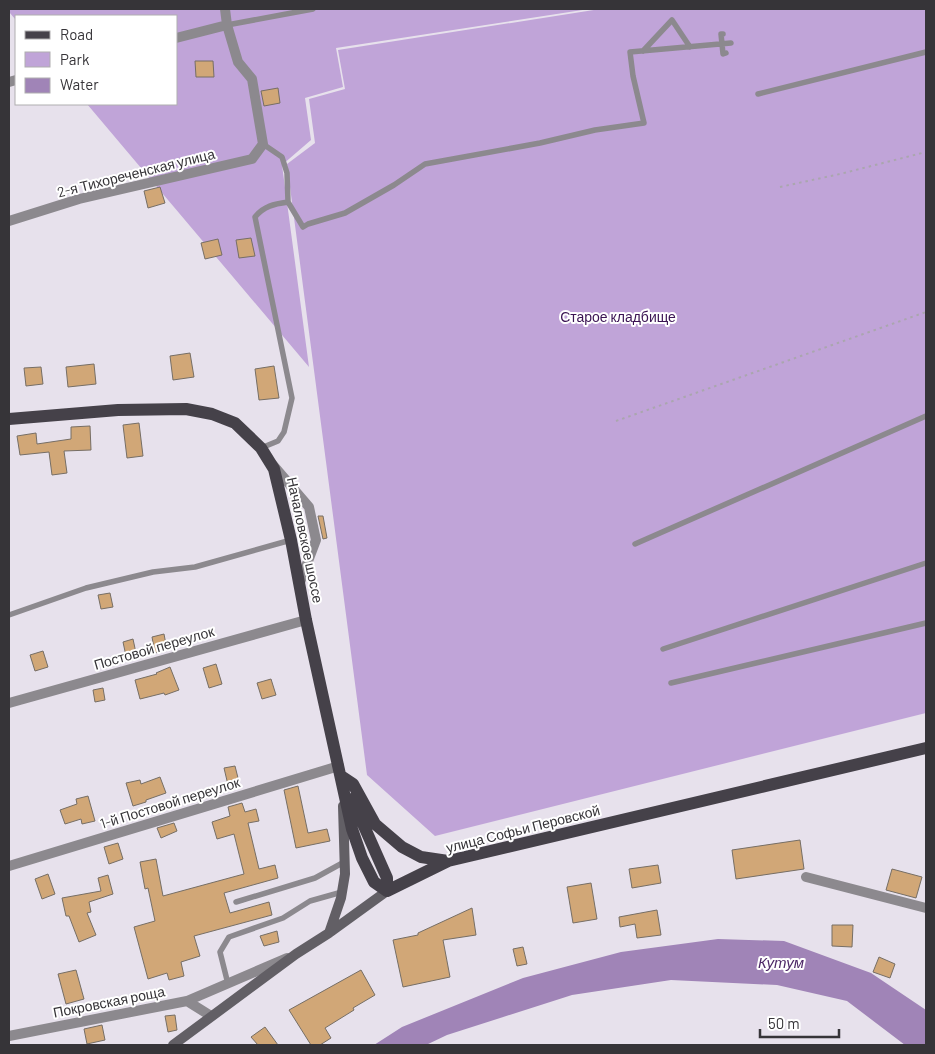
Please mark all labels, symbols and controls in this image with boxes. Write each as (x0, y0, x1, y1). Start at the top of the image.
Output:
legend (15, 15, 178, 105)
text: Road (60, 25, 93, 43)
text: Park (60, 50, 90, 68)
text: Water (60, 75, 99, 93)
street label: 2-я Тихореченская улица (55, 145, 217, 200)
park label: Старое кладбище (560, 308, 676, 325)
street label: Началовское шоссе (284, 475, 327, 605)
street label: Постовой переулок (92, 622, 217, 673)
street label: 1-й Постовой переулок (98, 773, 243, 832)
street label: улица Софьи Перовской (444, 801, 602, 856)
water label: Кутум (758, 953, 804, 971)
street label: Покровская роща (52, 982, 166, 1021)
scale bar (760, 1006, 839, 1038)
text: 50 m (768, 1014, 800, 1032)

